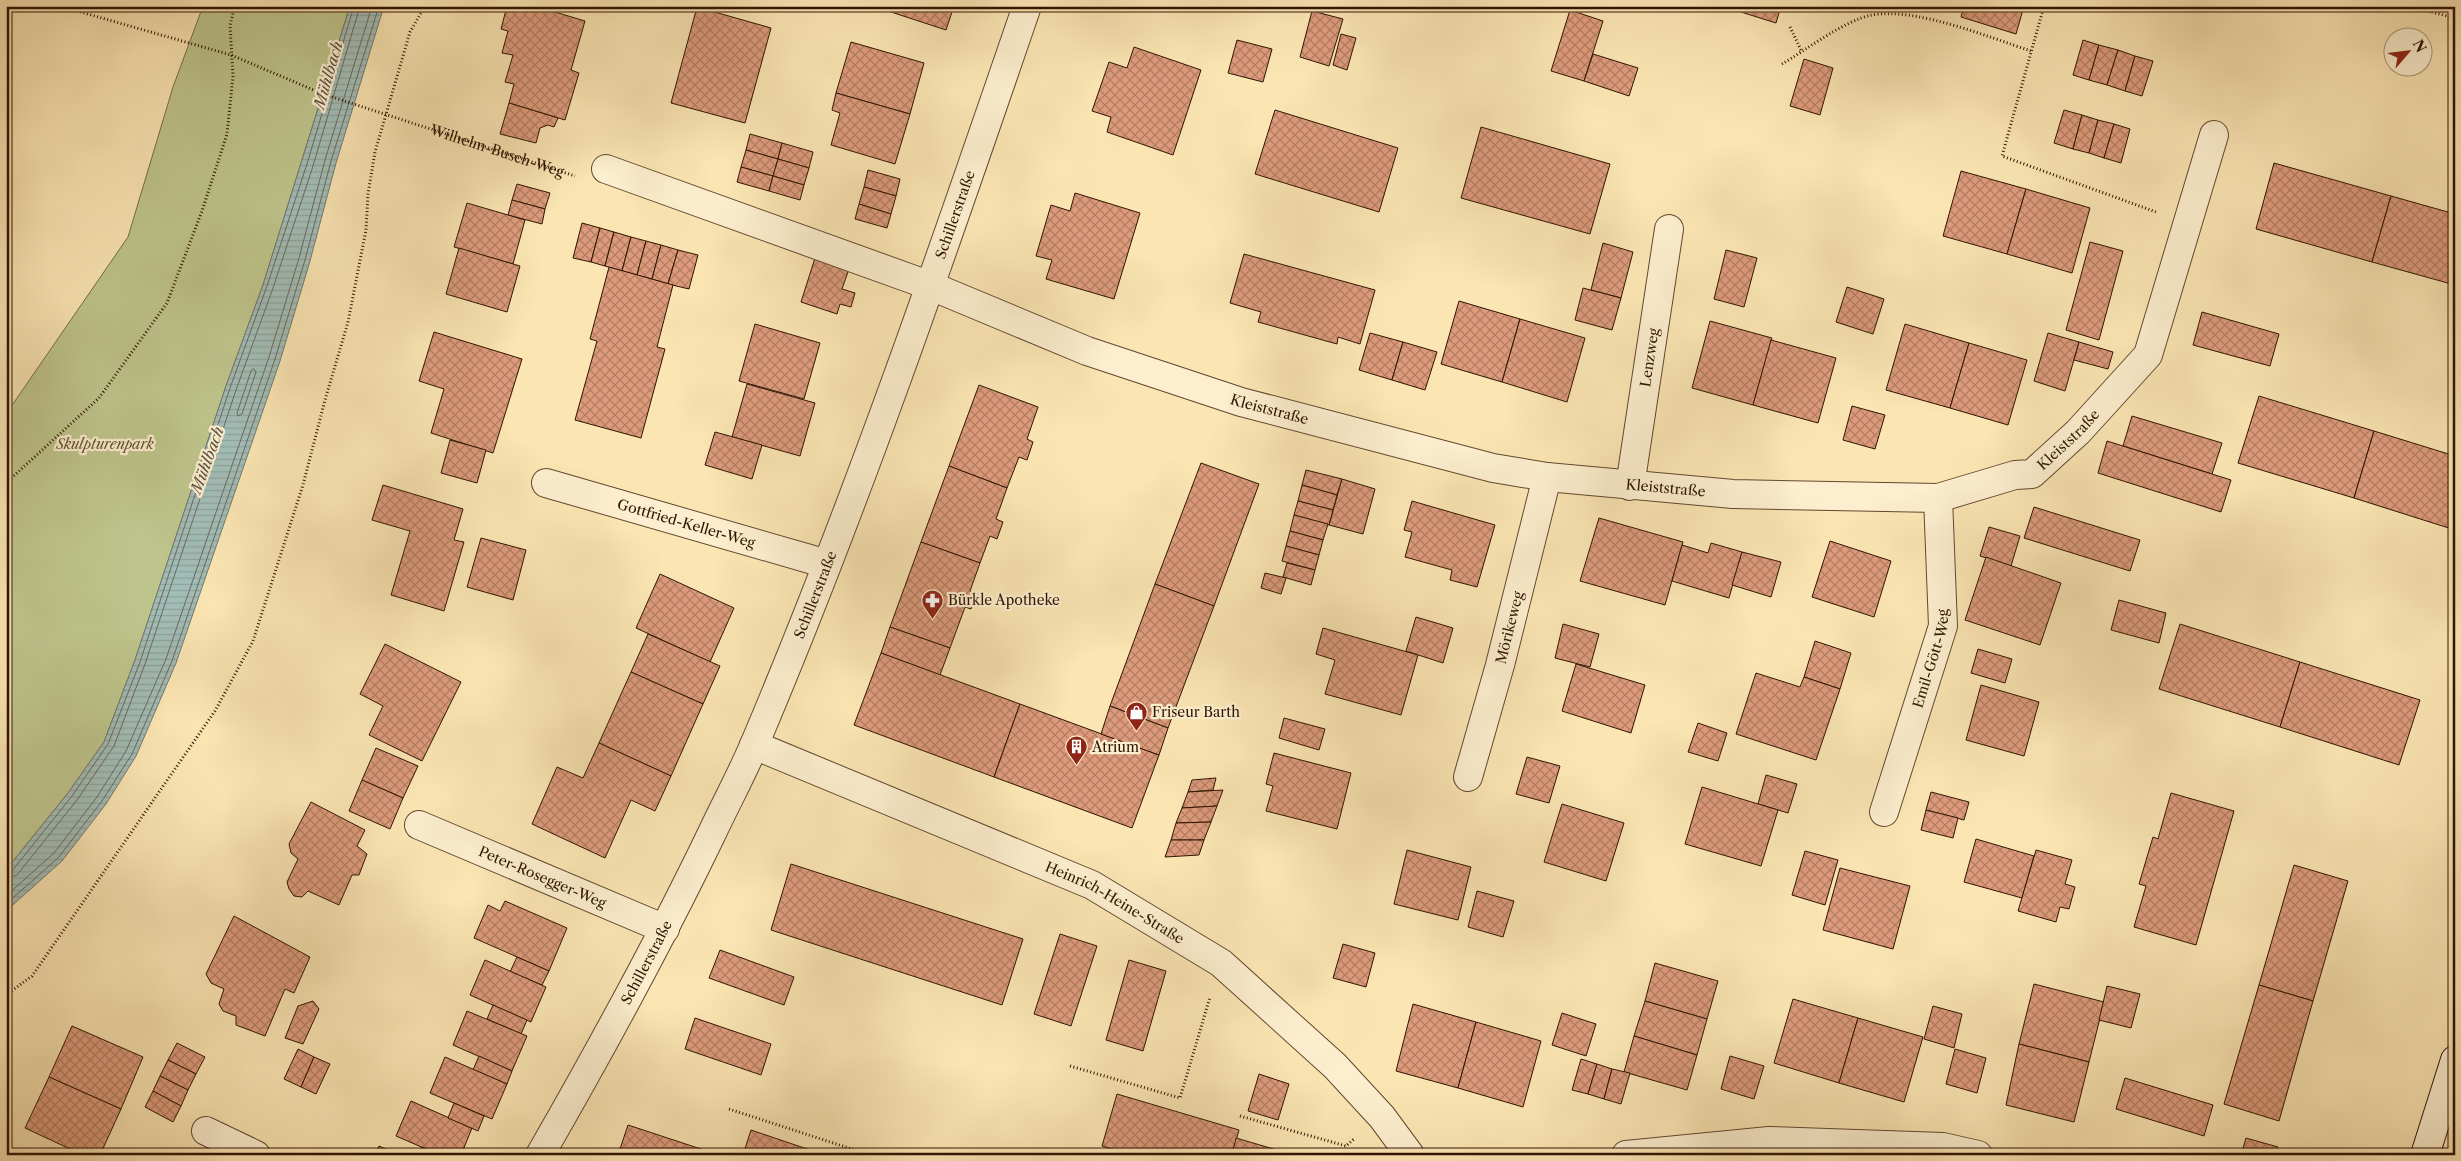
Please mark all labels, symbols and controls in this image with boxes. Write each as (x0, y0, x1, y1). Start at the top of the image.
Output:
north arrow (2384, 28, 2434, 78)
text: N (2409, 36, 2430, 55)
water label: Mühlbach (309, 39, 347, 113)
street label: Wilhelm-Busch-Weg (427, 120, 567, 181)
street label: Schillerstraße (931, 168, 979, 261)
street label: Lenzweg (1636, 326, 1663, 388)
street label: Kleiststraße (1228, 390, 1310, 428)
street label: Kleiststraße (2033, 405, 2103, 474)
water label: Mühlbach (186, 424, 228, 498)
park label: Skulpturenpark (55, 435, 155, 453)
street label: Kleiststraße (1625, 475, 1706, 500)
street label: Gottfried-Keller-Weg (615, 495, 758, 552)
street label: Schillerstraße (790, 548, 841, 641)
pharmacy icon: Bürkle Apotheke (920, 588, 944, 619)
street label: Mörikeweg (1492, 589, 1527, 666)
place label: Bürkle Apotheke (948, 591, 1060, 609)
street label: Emil-Gött-Weg (1909, 608, 1953, 710)
shop icon: Friseur Barth (1124, 700, 1148, 731)
place label: Friseur Barth (1152, 703, 1240, 721)
building icon: Atrium (1064, 735, 1088, 766)
place label: Atrium (1091, 738, 1139, 756)
street label: Peter-Rosegger-Weg (476, 842, 610, 912)
street label: Heinrich-Heine-Straße (1042, 858, 1188, 948)
street label: Schillerstraße (617, 917, 676, 1008)

